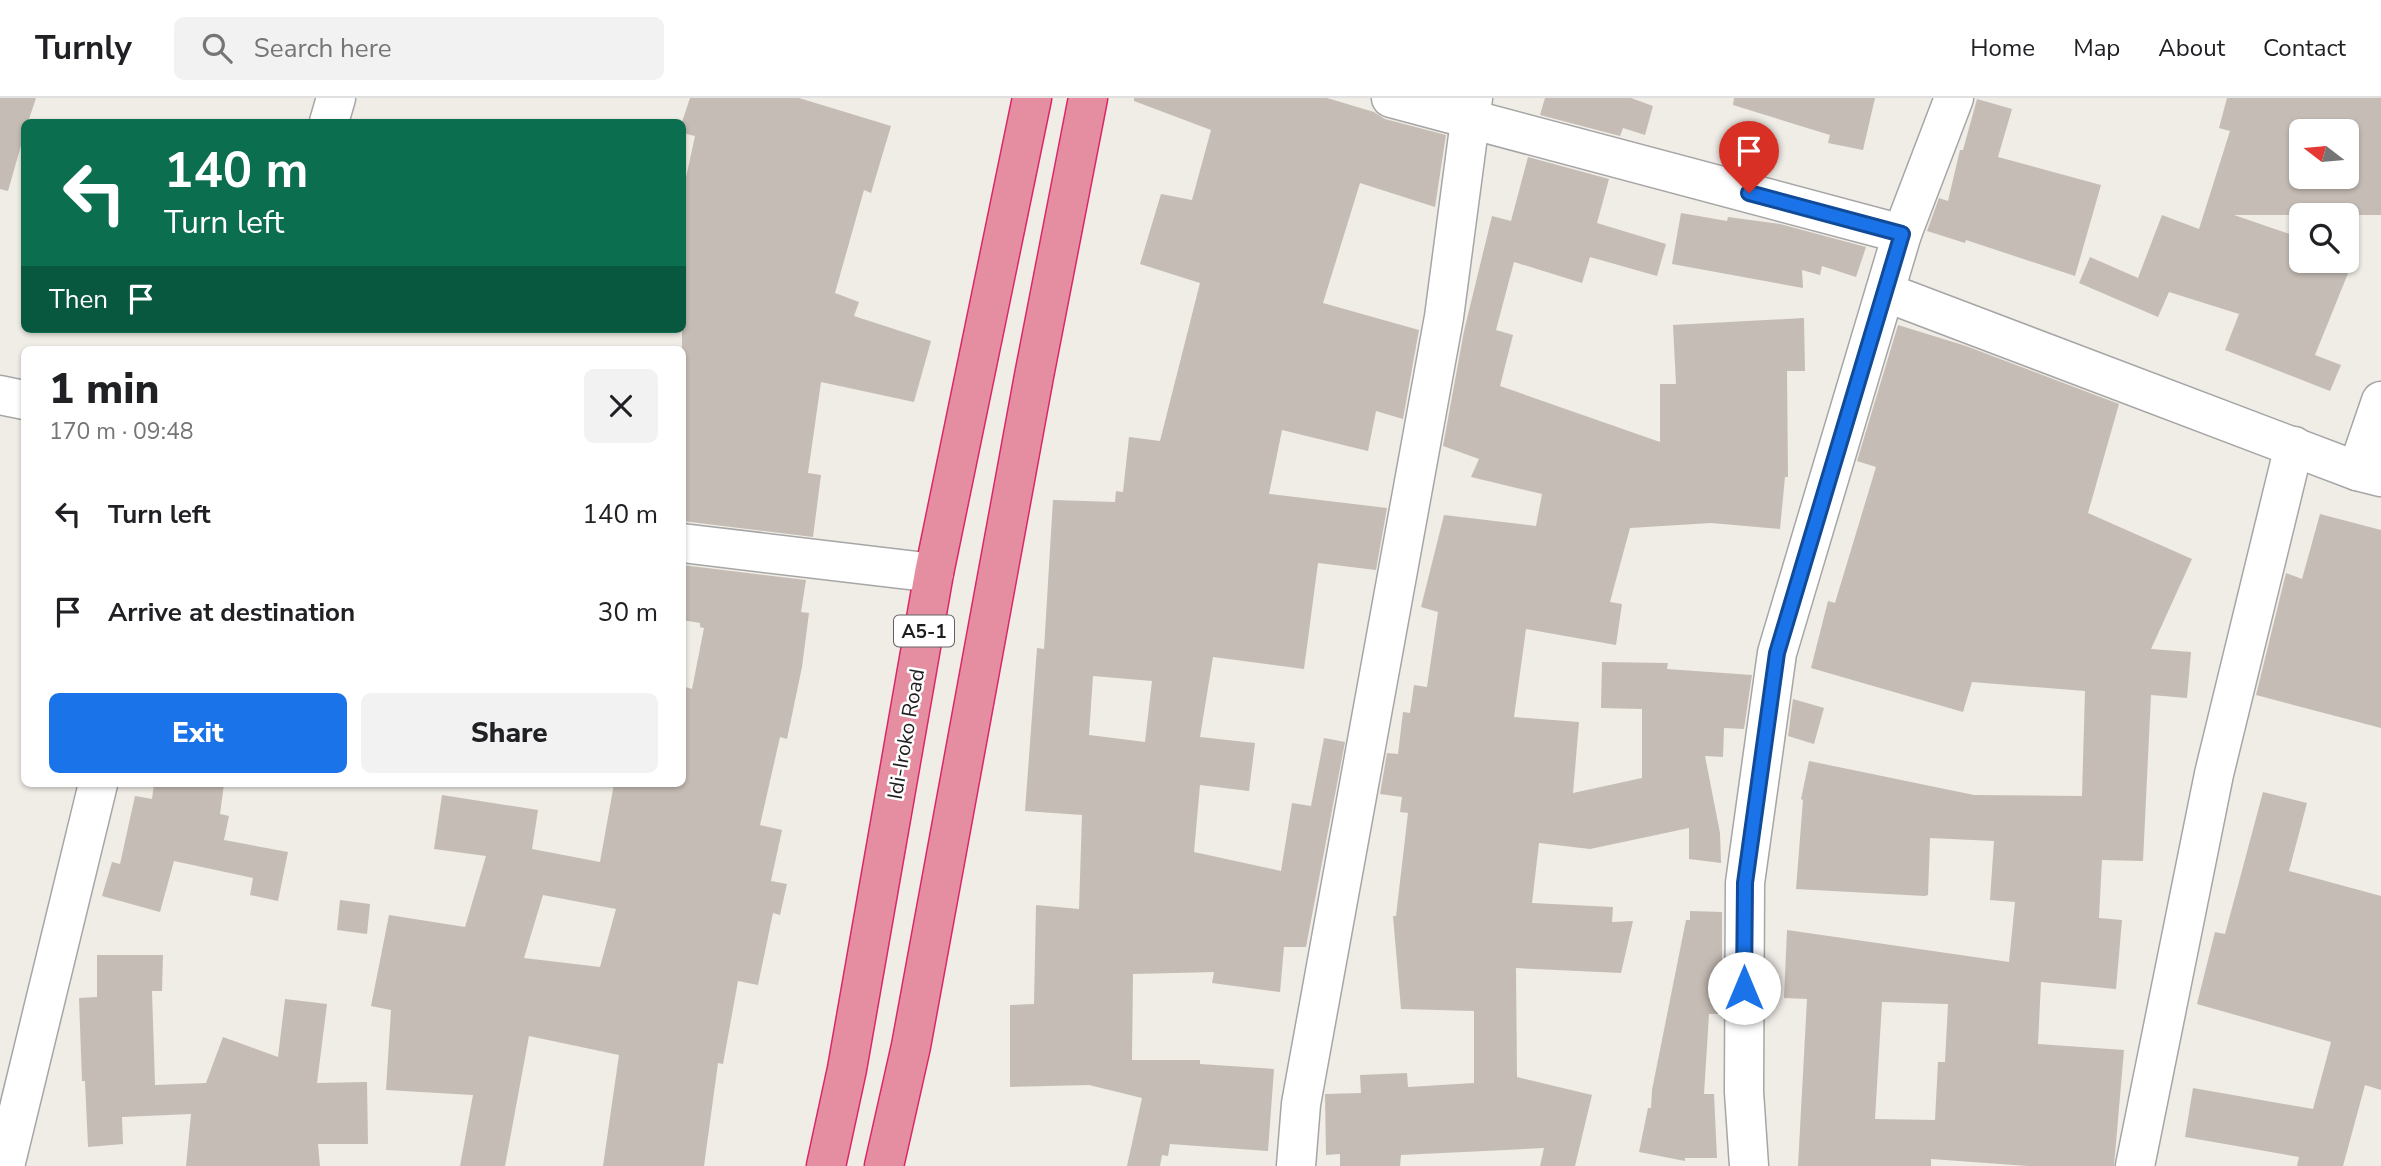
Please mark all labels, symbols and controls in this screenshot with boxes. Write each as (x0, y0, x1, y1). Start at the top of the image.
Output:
search box (174, 17, 664, 80)
text: Turnly (35, 26, 132, 71)
icon: search (198, 29, 236, 67)
text: Search here (254, 31, 392, 66)
text: Home (1970, 32, 2035, 64)
text: Map (2073, 32, 2120, 64)
text: About (2158, 32, 2225, 64)
text: Contact (2263, 32, 2346, 64)
north arrow (2289, 119, 2359, 189)
map controls (2289, 119, 2359, 273)
pin (1719, 121, 1779, 193)
icon: arrive (1730, 132, 1768, 170)
text: 140 m (164, 137, 308, 204)
icon: left (49, 147, 140, 238)
text: Turn left (164, 201, 284, 244)
button: search (2289, 203, 2359, 273)
icon: arrive (122, 280, 160, 318)
text: Then (49, 282, 108, 317)
text: 1 min (49, 361, 159, 418)
button: close (584, 369, 658, 443)
text: 170 m · 09:48 (49, 416, 194, 447)
icon: left (49, 495, 87, 533)
text: Turn left (108, 497, 211, 532)
text: 140 m (582, 497, 658, 532)
icon: arrive (49, 593, 87, 631)
text: Arrive at destination (108, 595, 355, 630)
text: 30 m (598, 595, 658, 630)
road number: A5-1 (894, 616, 954, 646)
street label: Idi-Iroko Road (881, 667, 931, 801)
button: Exit (49, 693, 347, 773)
button: Share (361, 693, 658, 773)
position arrow (1707, 951, 1781, 1025)

